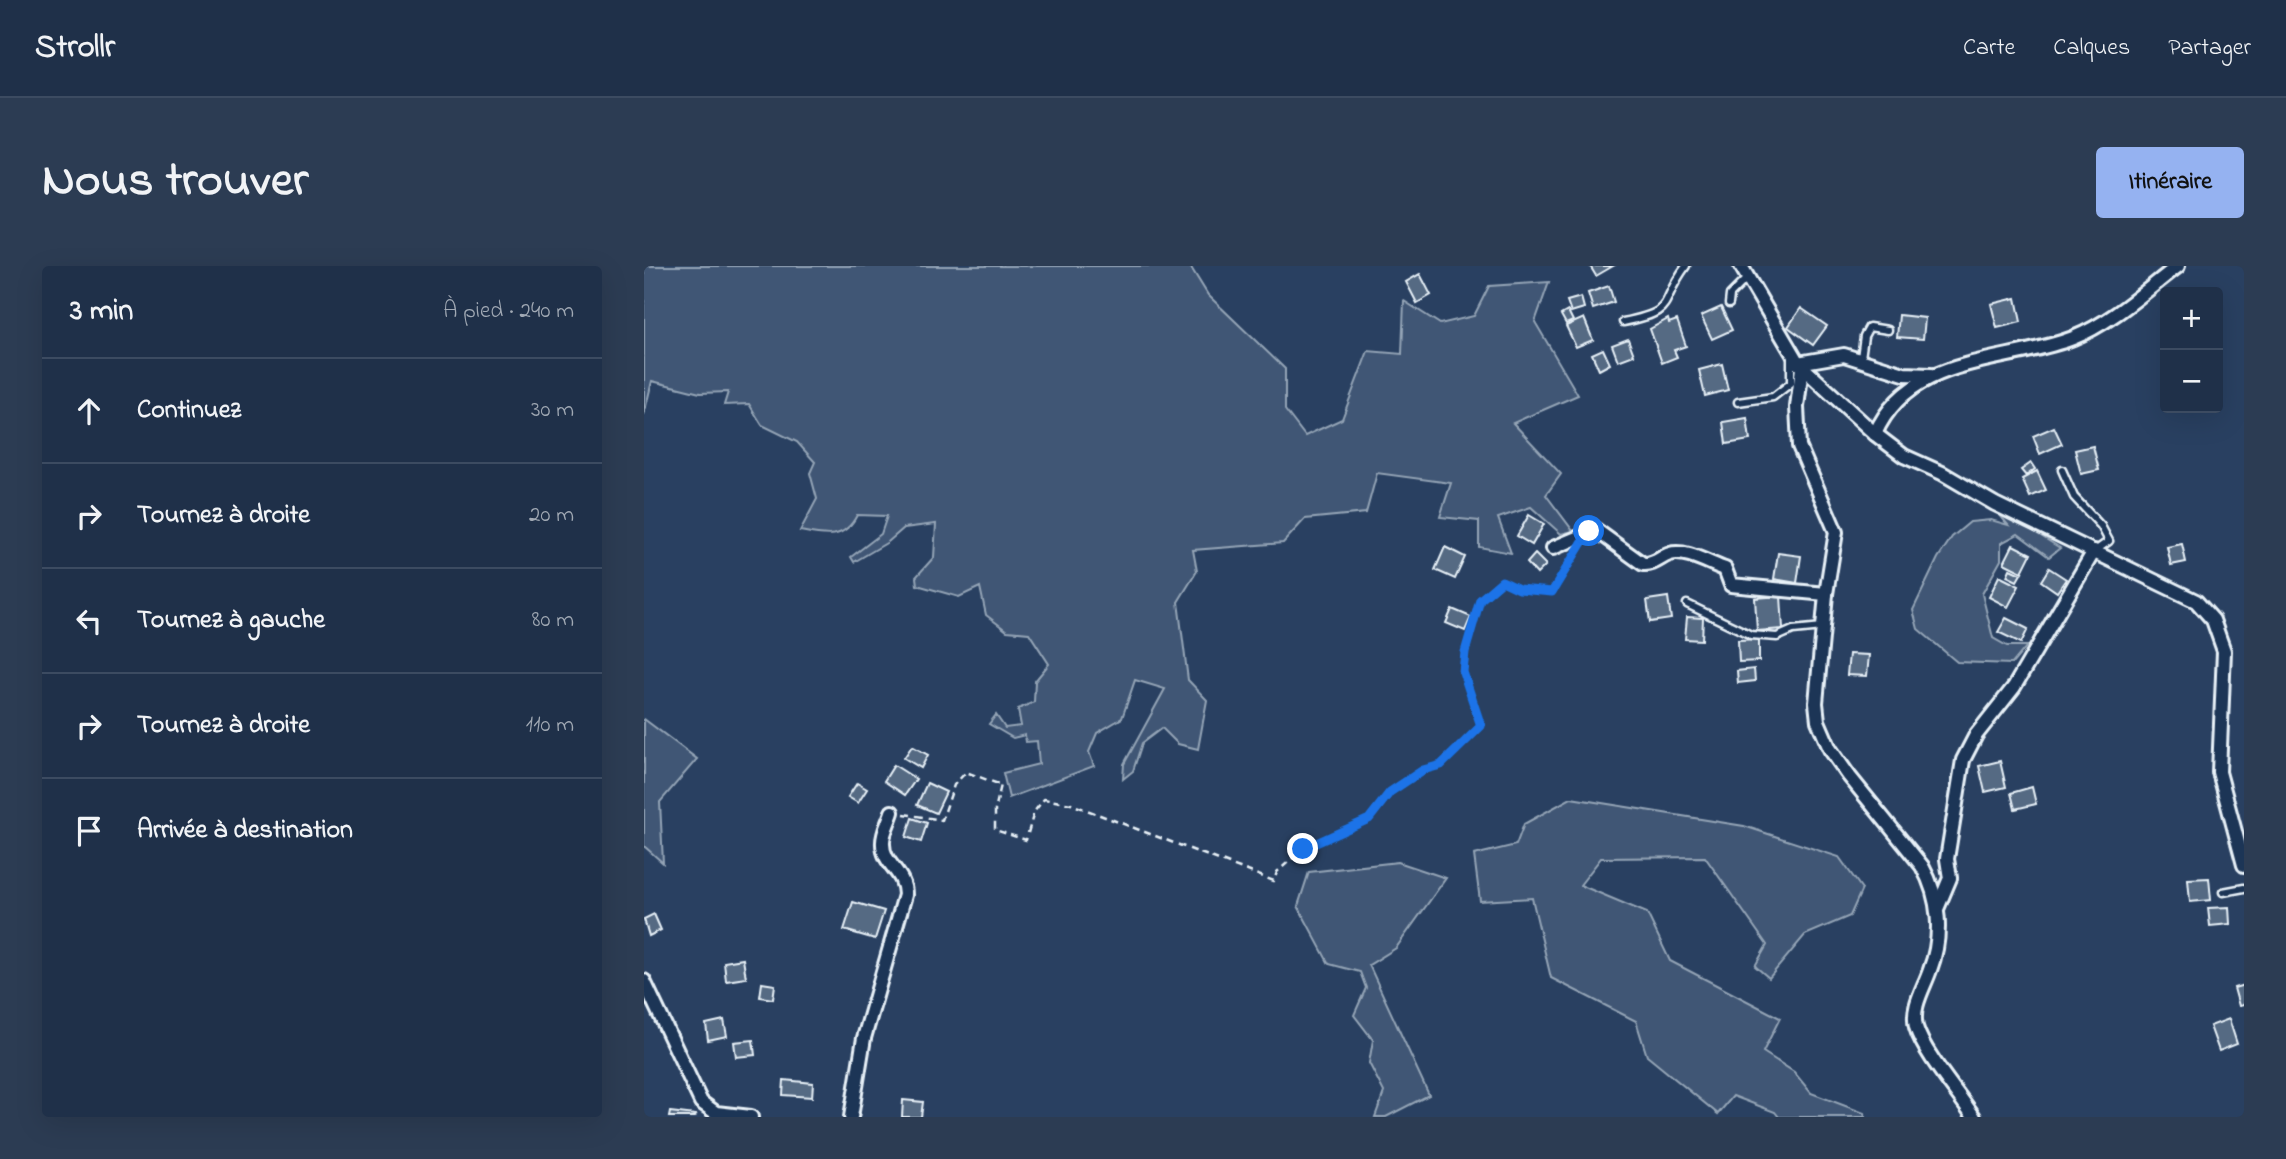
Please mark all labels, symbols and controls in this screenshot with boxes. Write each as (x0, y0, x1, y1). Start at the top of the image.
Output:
text: Strollr (35, 24, 115, 72)
text: Carte (1963, 31, 2015, 66)
text: Calques (2053, 31, 2130, 66)
text: Partager (2168, 31, 2251, 66)
text: Nous trouver (42, 146, 308, 218)
button: Itinéraire (2096, 147, 2244, 218)
map controls (2160, 287, 2223, 413)
button: + (2160, 287, 2223, 350)
text: 3 min (70, 290, 133, 334)
text: À pied · 240 m (443, 295, 574, 328)
button: − (2160, 350, 2223, 413)
icon: ahead (70, 392, 108, 430)
text: Continuez (137, 392, 241, 430)
text: 30 m (531, 394, 574, 427)
icon: right (70, 497, 108, 535)
text: Tournez à droite (137, 497, 310, 535)
text: 20 m (529, 499, 574, 532)
route start (1573, 515, 1604, 546)
icon: left (70, 602, 108, 640)
text: Tournez à gauche (137, 602, 325, 640)
text: 80 m (532, 604, 574, 637)
icon: right (70, 707, 108, 745)
text: Tournez à droite (137, 707, 310, 745)
text: 110 m (526, 709, 574, 742)
icon: arrive (70, 812, 108, 850)
text: Arrivée à destination (137, 812, 353, 850)
route end (1287, 833, 1318, 864)

